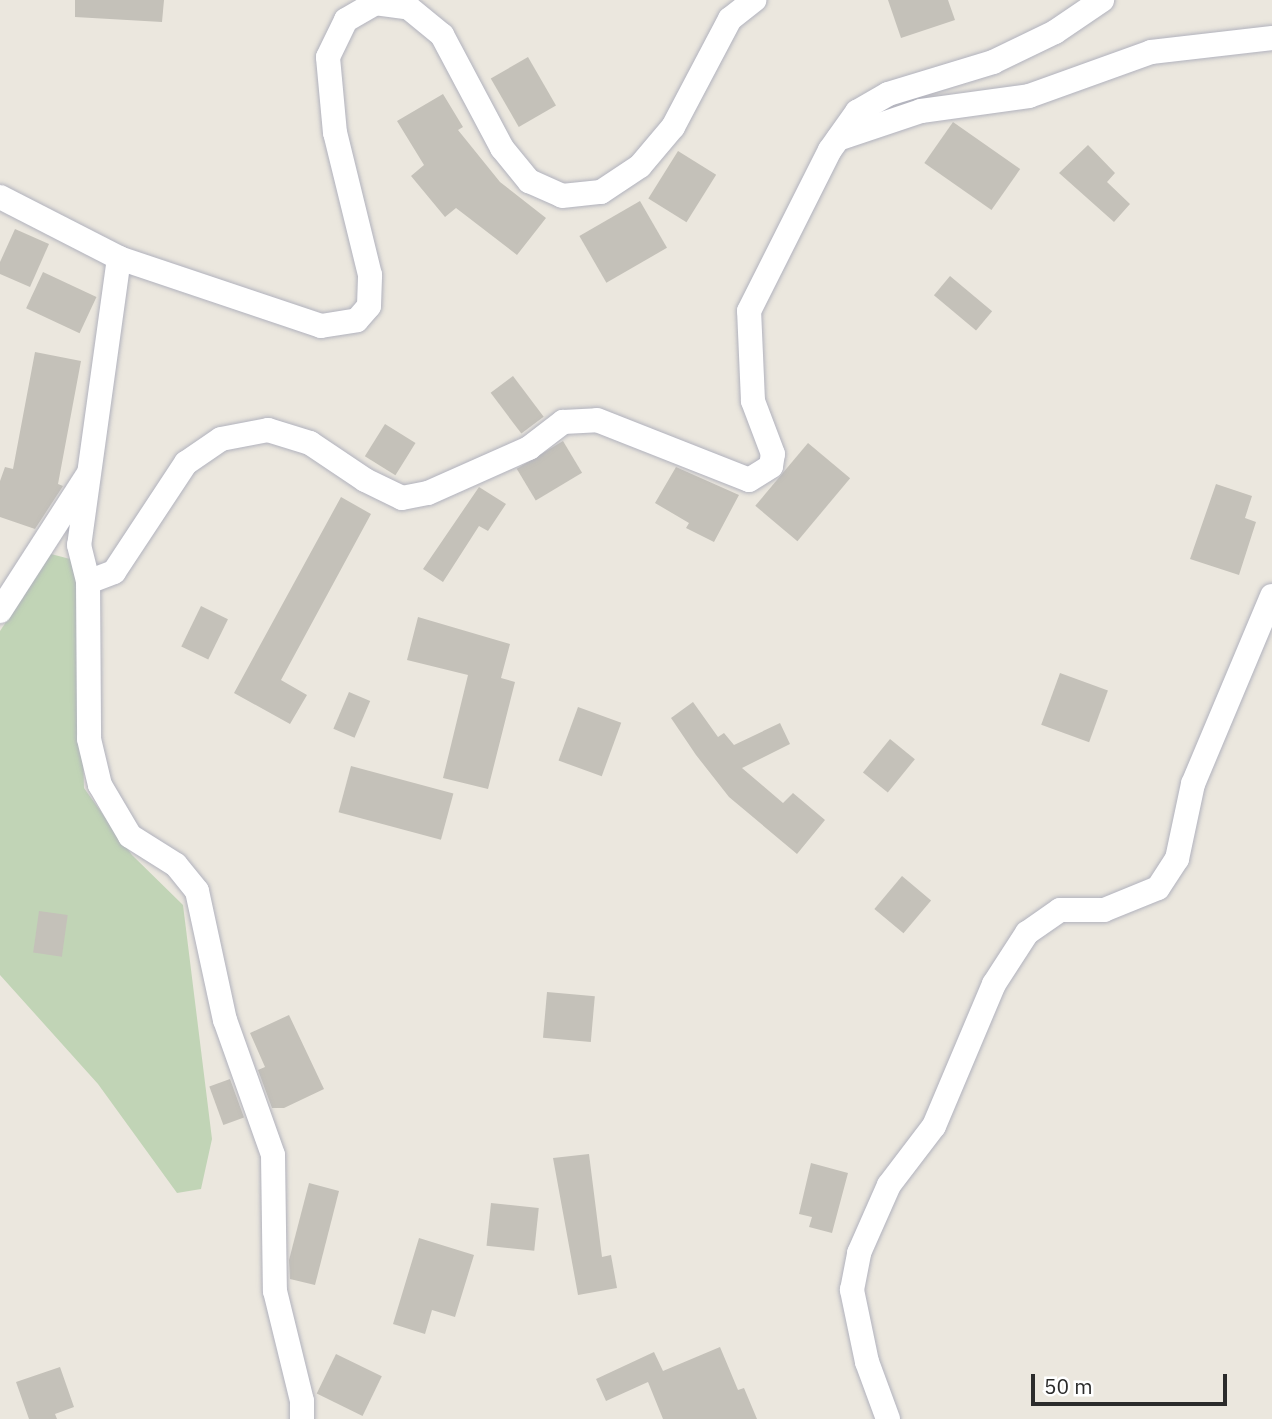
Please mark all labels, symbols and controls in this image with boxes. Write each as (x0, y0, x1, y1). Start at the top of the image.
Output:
scale bar (1034, 1360, 1230, 1404)
text: 50 m (1044, 1372, 1093, 1400)

